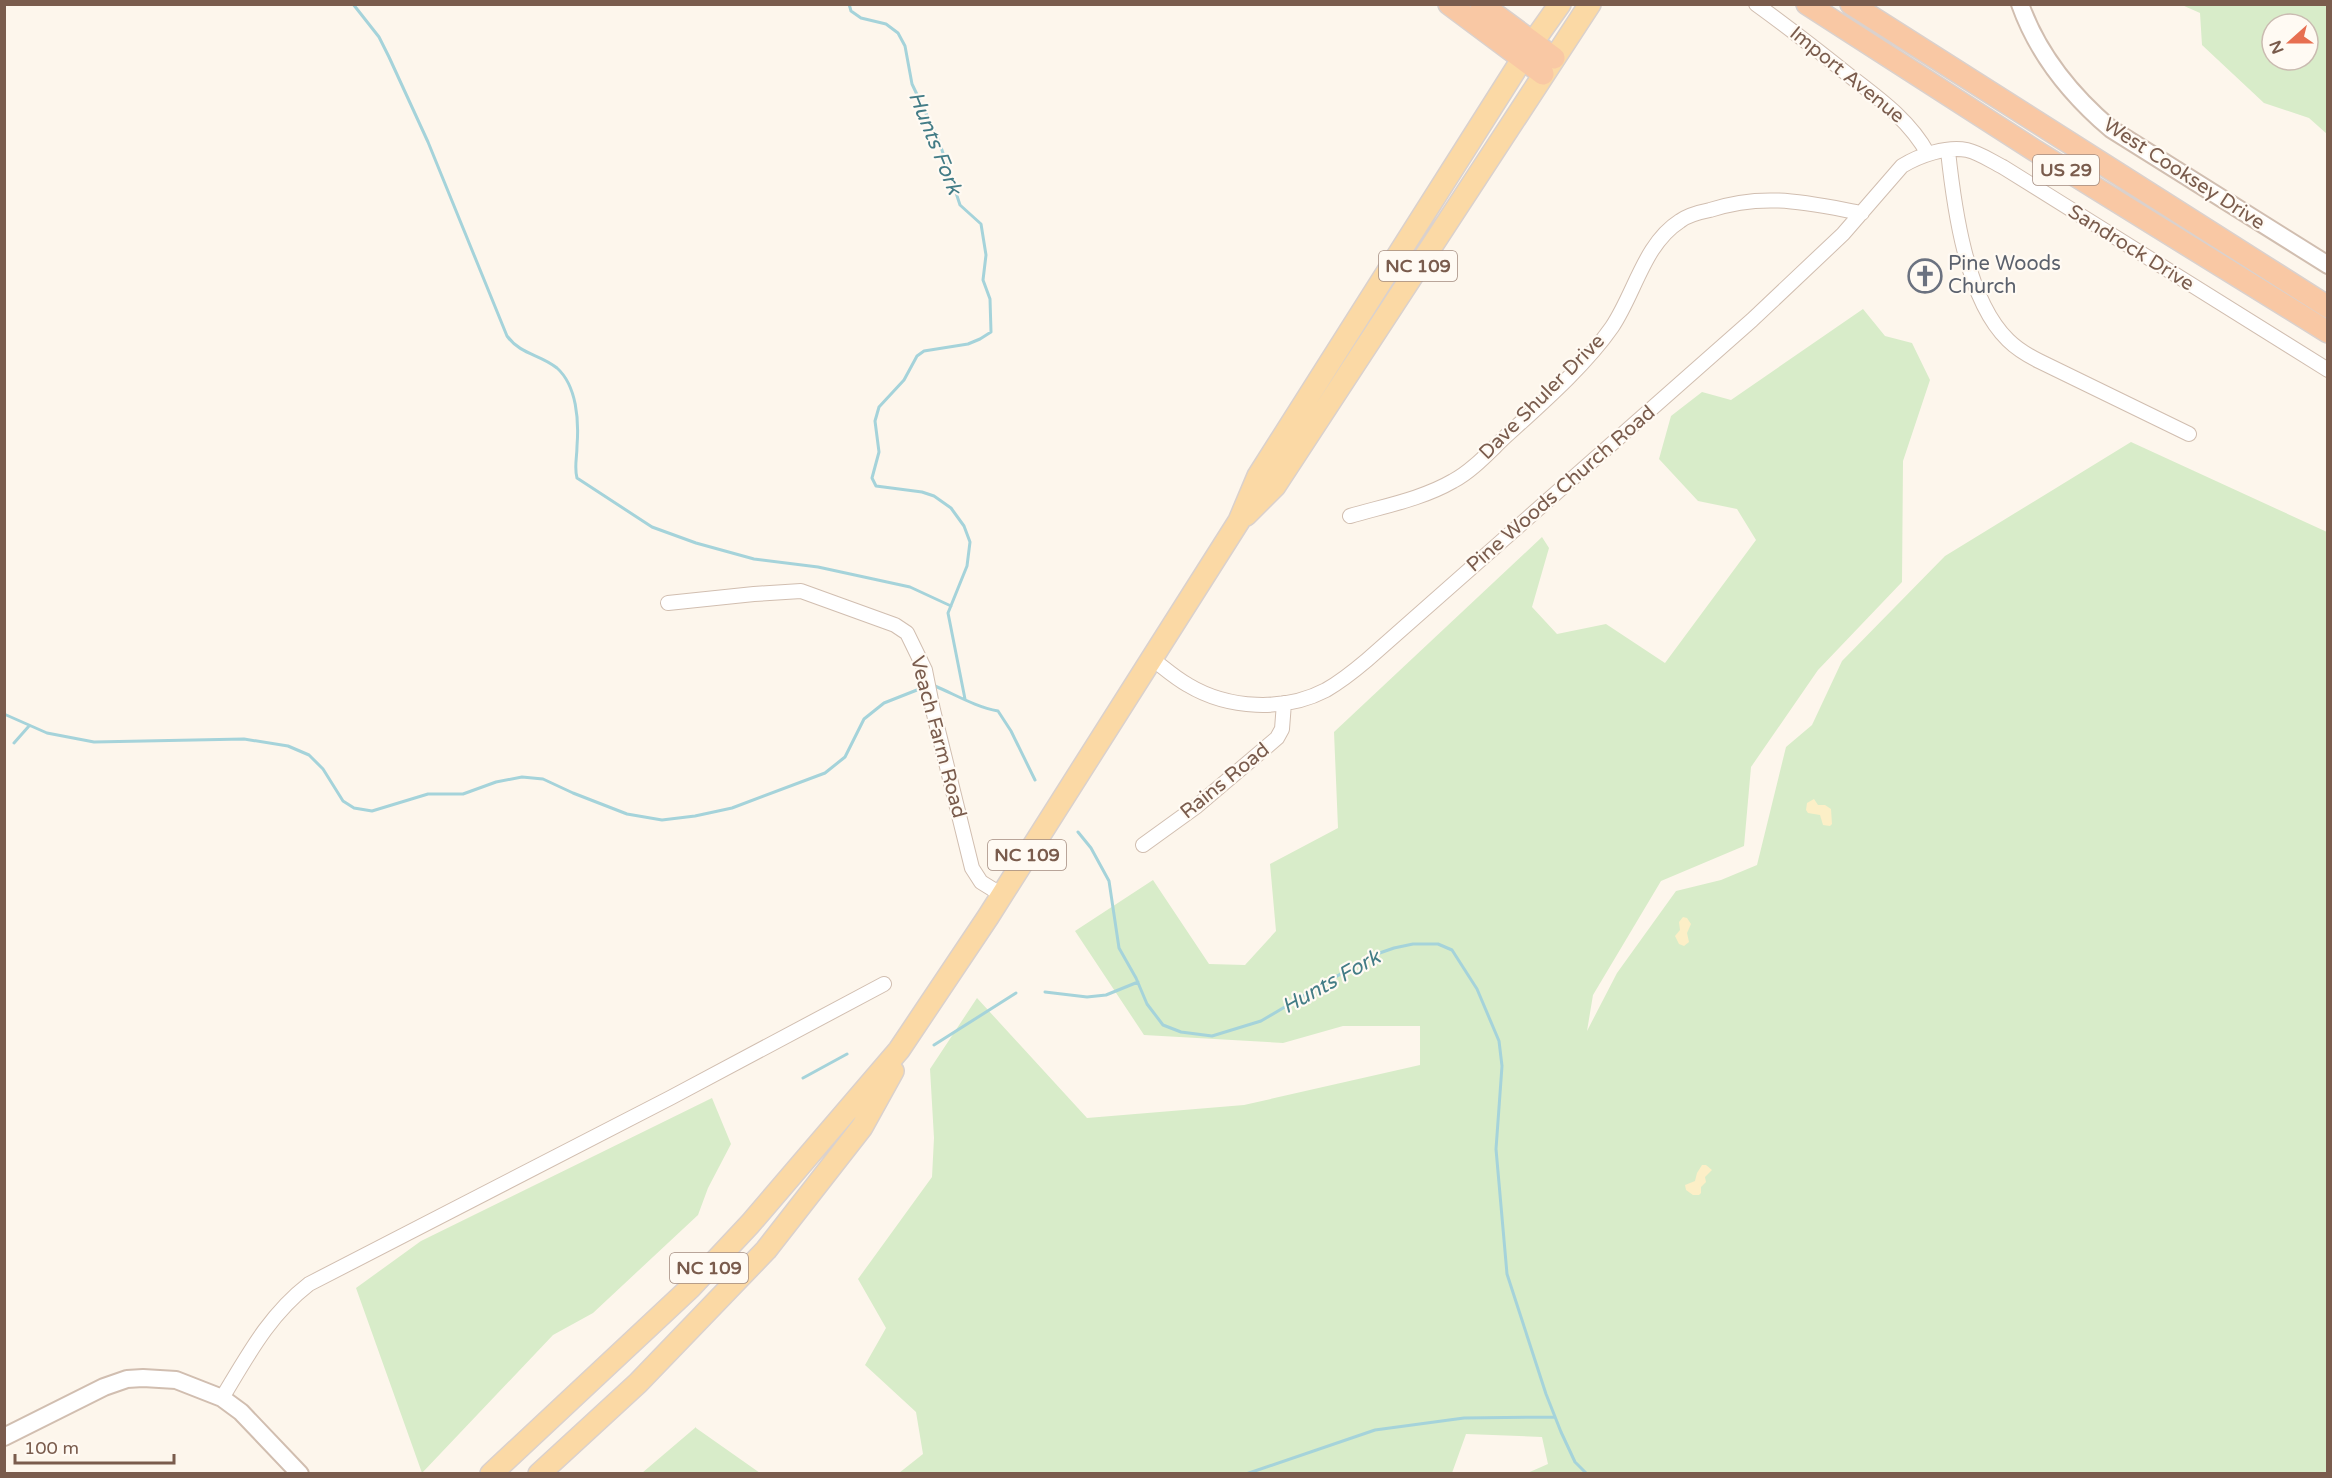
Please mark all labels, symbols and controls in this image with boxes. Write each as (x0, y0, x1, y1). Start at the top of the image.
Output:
north arrow (2260, 12, 2320, 72)
street label: Import Avenue (1785, 21, 1909, 129)
text: N (2265, 37, 2289, 57)
water label: Hunts Fork (903, 88, 968, 199)
street label: West Cooksey Drive (2099, 113, 2269, 235)
road number: US 29 (2033, 155, 2099, 185)
street label: Sandrock Drive (2064, 200, 2198, 296)
road number: NC 109 (1379, 251, 1457, 281)
place label: Pine Woods Church (1948, 252, 2061, 299)
church icon: Pine Woods Church (1907, 258, 1943, 294)
street label: Dave Shuler Drive (1474, 329, 1610, 465)
street label: Pine Woods Church Road (1462, 401, 1660, 577)
street label: Veach Farm Road (905, 653, 971, 821)
street label: Rains Road (1176, 738, 1274, 824)
road number: NC 109 (988, 840, 1066, 870)
water label: Hunts Fork (1277, 944, 1386, 1019)
road number: NC 109 (670, 1253, 748, 1283)
scale bar (15, 1427, 174, 1465)
text: 100 m (24, 1437, 79, 1459)

